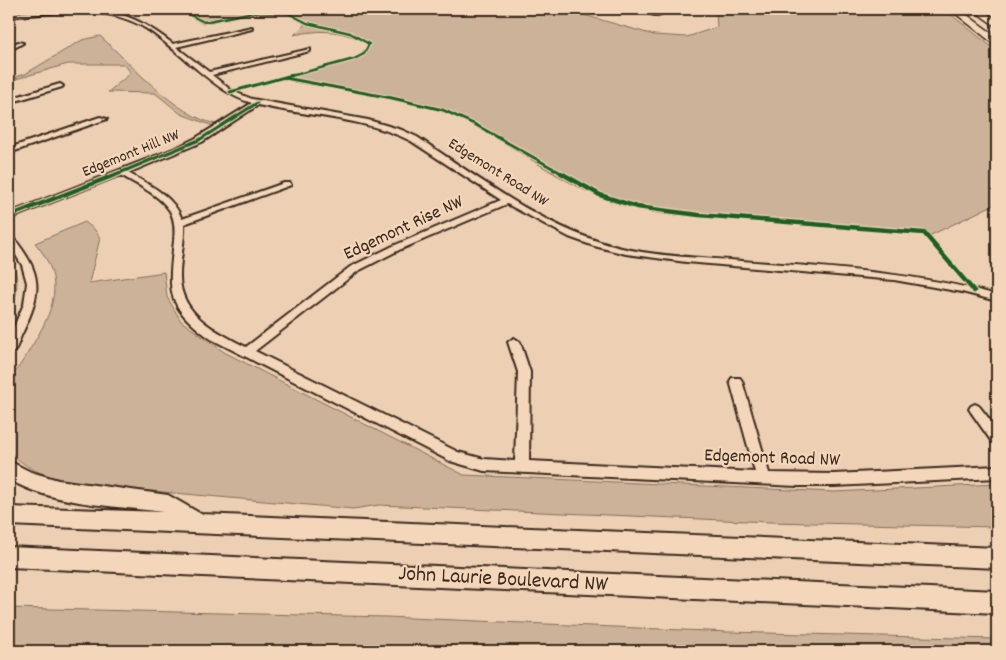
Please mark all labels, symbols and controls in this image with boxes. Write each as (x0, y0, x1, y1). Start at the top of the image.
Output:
street label: Edgemont Hill NW (79, 124, 184, 184)
street label: Edgemont Road NW (443, 133, 553, 214)
street label: Edgemont Rise NW (340, 189, 469, 269)
street label: Edgemont Road NW (704, 443, 841, 475)
street label: John Laurie Boulevard NW (397, 559, 609, 601)

